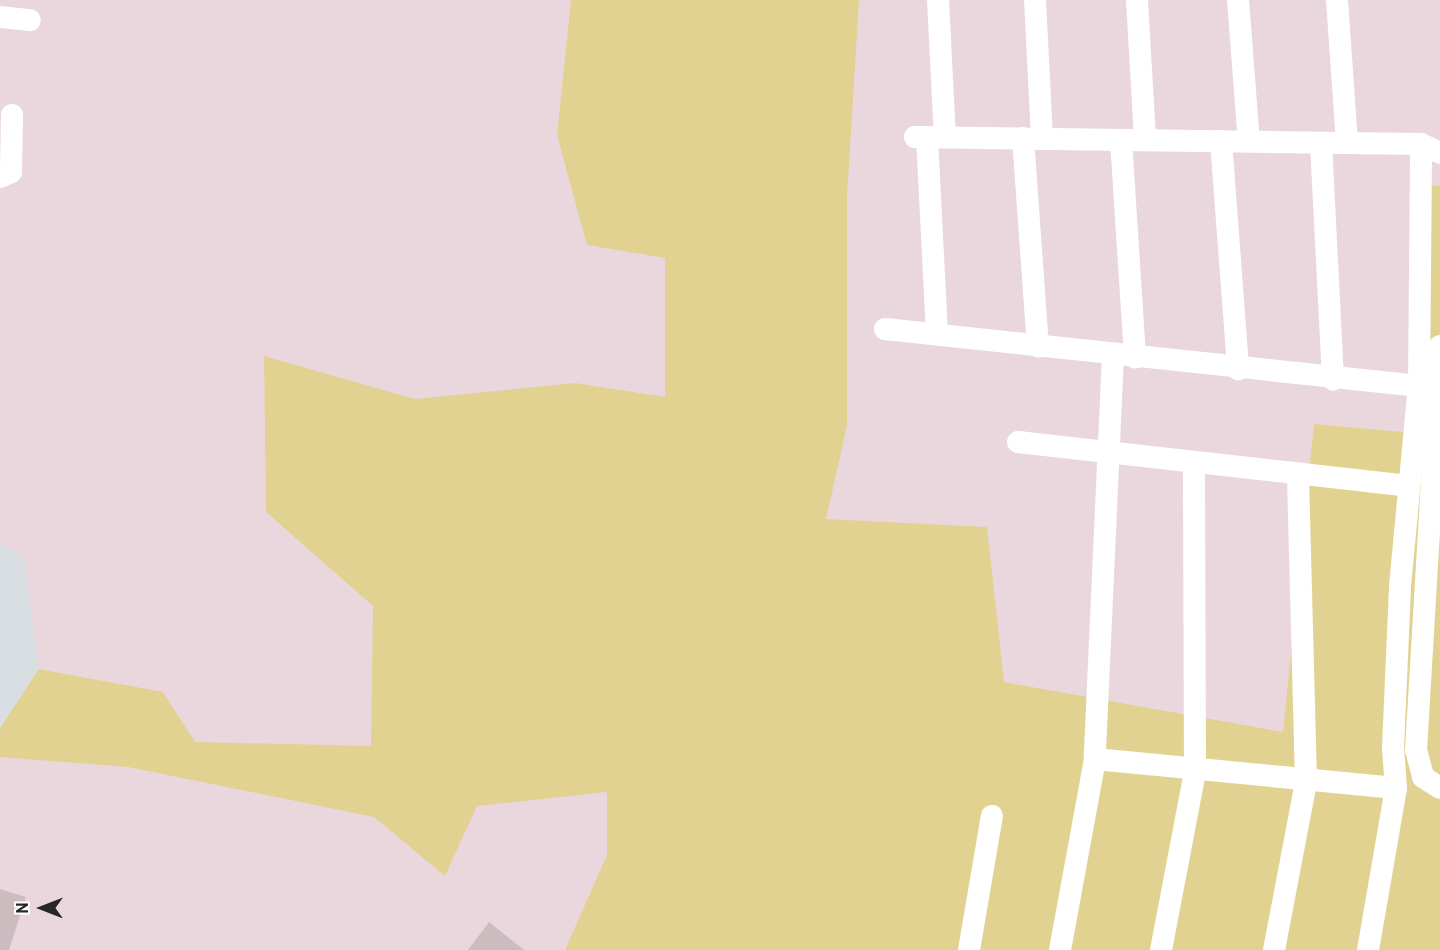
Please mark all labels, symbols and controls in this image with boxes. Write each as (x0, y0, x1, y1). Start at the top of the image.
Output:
north arrow (12, 878, 72, 938)
text: N (14, 902, 34, 914)

